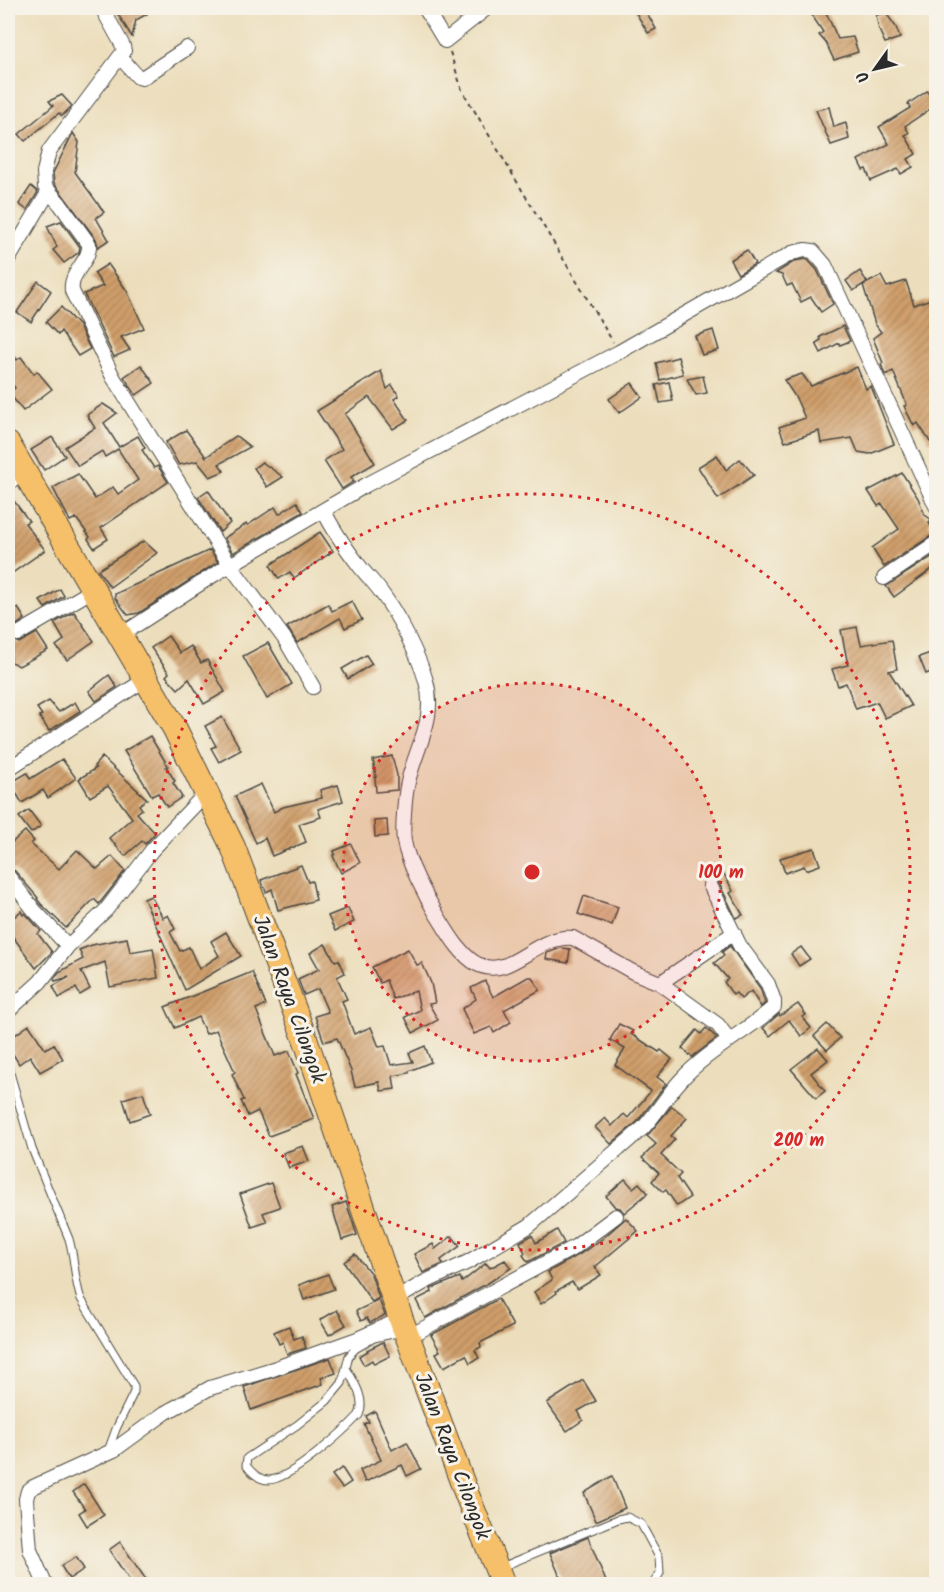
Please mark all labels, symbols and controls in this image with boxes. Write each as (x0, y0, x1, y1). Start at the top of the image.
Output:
north arrow (845, 39, 905, 99)
text: U (851, 65, 877, 87)
text: 100 m (698, 859, 744, 888)
centre of rings (522, 862, 542, 882)
street label: Jalan Raya Cilongok (243, 911, 334, 1089)
text: 200 m (774, 1127, 825, 1156)
street label: Jalan Raya Cilongok (404, 1368, 499, 1545)

